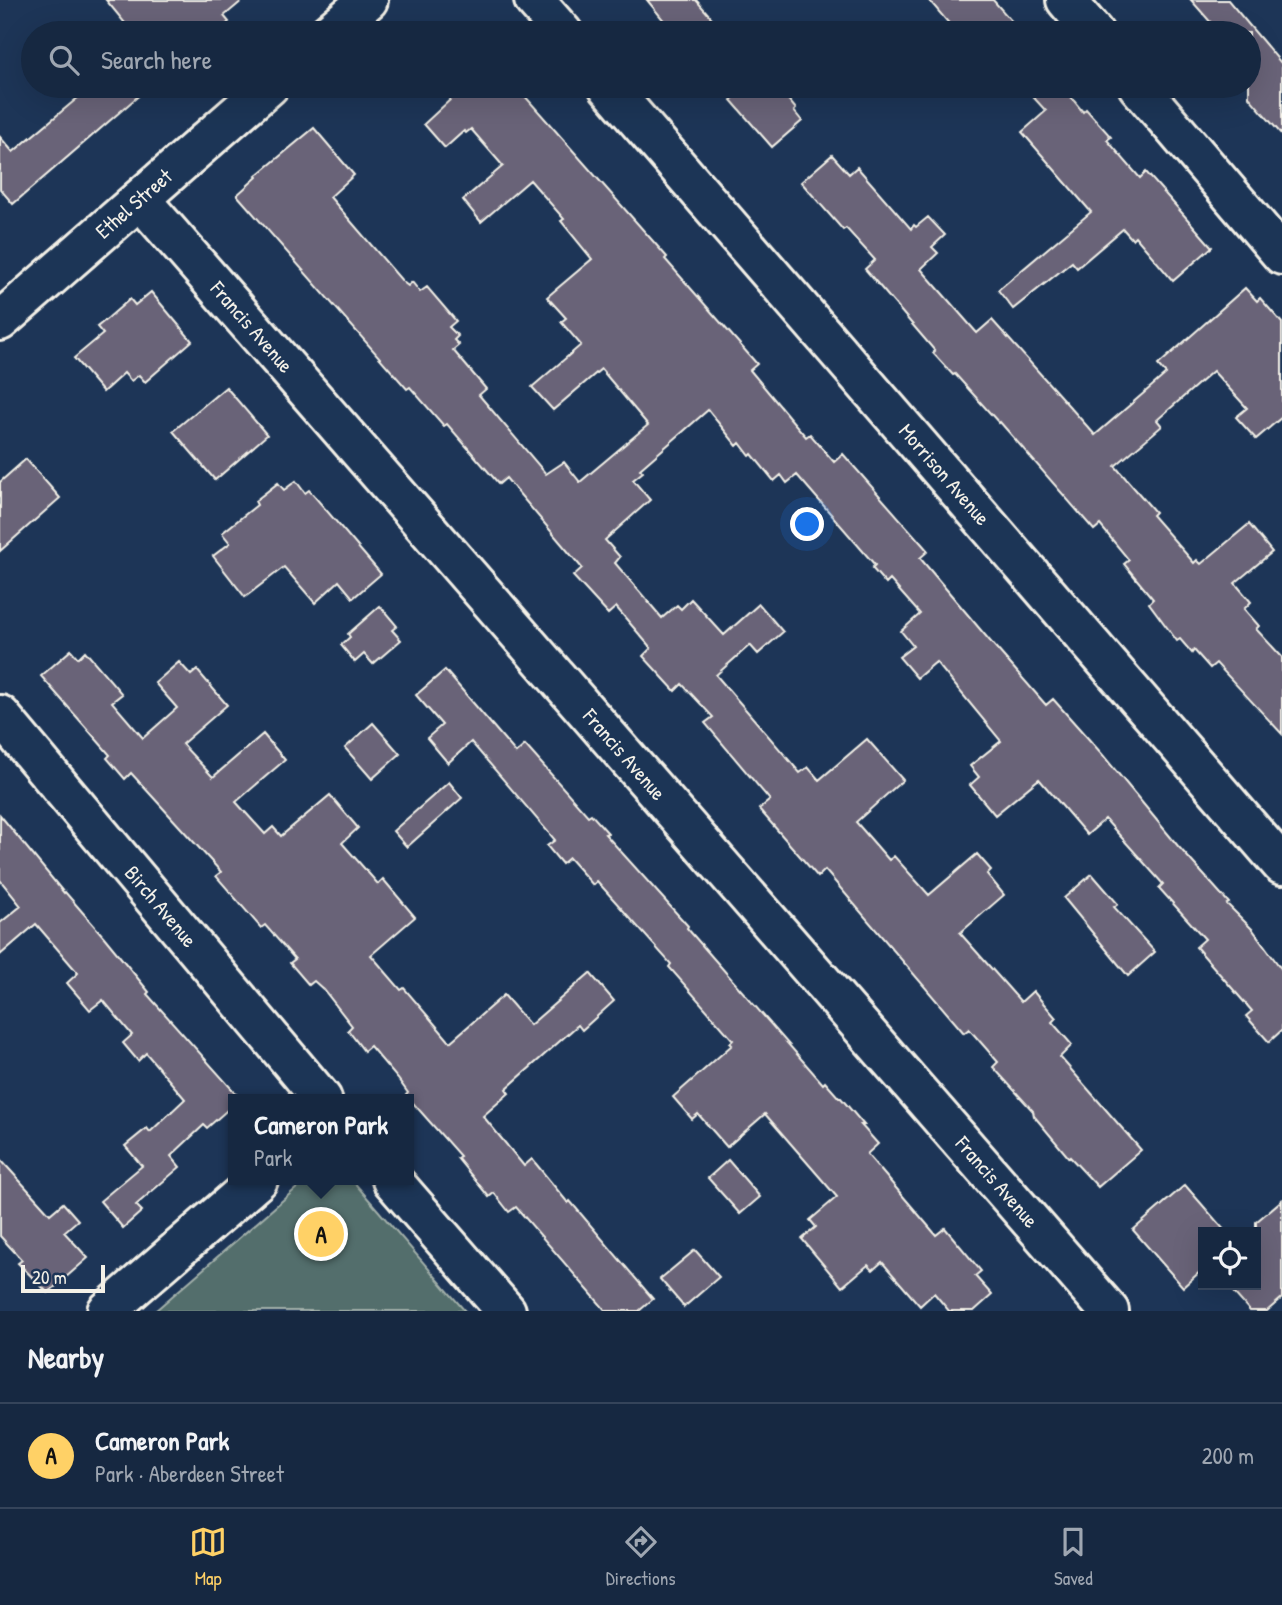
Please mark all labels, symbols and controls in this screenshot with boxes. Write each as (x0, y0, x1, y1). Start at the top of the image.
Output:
search box (21, 21, 1261, 98)
icon: search (45, 41, 83, 79)
text: Search here (101, 42, 212, 77)
street label: Ethel Street (89, 161, 179, 245)
street label: Francis Avenue (203, 274, 300, 379)
street label: Morrison Avenue (892, 417, 997, 532)
your location (790, 507, 824, 541)
street label: Francis Avenue (576, 702, 673, 806)
street label: Birch Avenue (118, 859, 204, 953)
popup (228, 1094, 414, 1185)
text: Cameron Park (254, 1107, 388, 1142)
street label: Francis Avenue (948, 1129, 1045, 1234)
text: Park (254, 1142, 292, 1173)
pin: A (298, 1208, 344, 1260)
map controls (1198, 1227, 1261, 1290)
button: locate (1198, 1227, 1261, 1290)
scale bar (21, 1262, 105, 1294)
text: 20 m (32, 1264, 67, 1290)
text: Nearby (28, 1337, 104, 1377)
text: Cameron Park (95, 1423, 229, 1458)
text: A (45, 1440, 57, 1471)
text: 200 m (1202, 1440, 1254, 1471)
text: Park · Aberdeen Street (95, 1458, 284, 1489)
tab: Map (189, 1523, 227, 1591)
tab: Directions (606, 1523, 676, 1591)
tab: Saved (1054, 1523, 1093, 1591)

